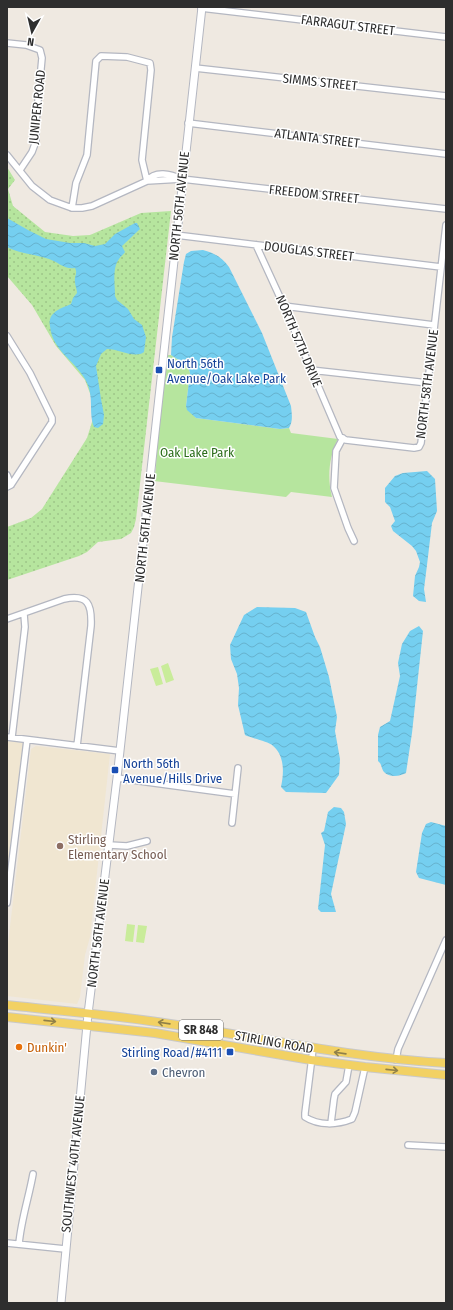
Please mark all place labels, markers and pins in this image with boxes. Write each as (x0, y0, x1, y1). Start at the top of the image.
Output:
place label: North 56th Avenue/Oak Lake Park (167, 356, 287, 386)
marker: North 56th Avenue/Oak Lake Park (154, 365, 164, 375)
place label: North 56th Avenue/Hills Drive (123, 756, 222, 786)
marker: North 56th Avenue/Hills Drive (110, 765, 120, 775)
place label: Stirling Elementary School (68, 832, 168, 862)
marker: Stirling Elementary School (55, 841, 65, 851)
place label: Dunkin' (27, 1040, 67, 1055)
marker: Dunkin' (14, 1042, 24, 1052)
place label: Stirling Road/#4111 (121, 1045, 222, 1060)
marker: Stirling Road/#4111 (225, 1047, 235, 1057)
place label: Chevron (162, 1065, 205, 1080)
marker: Chevron (149, 1067, 159, 1077)

